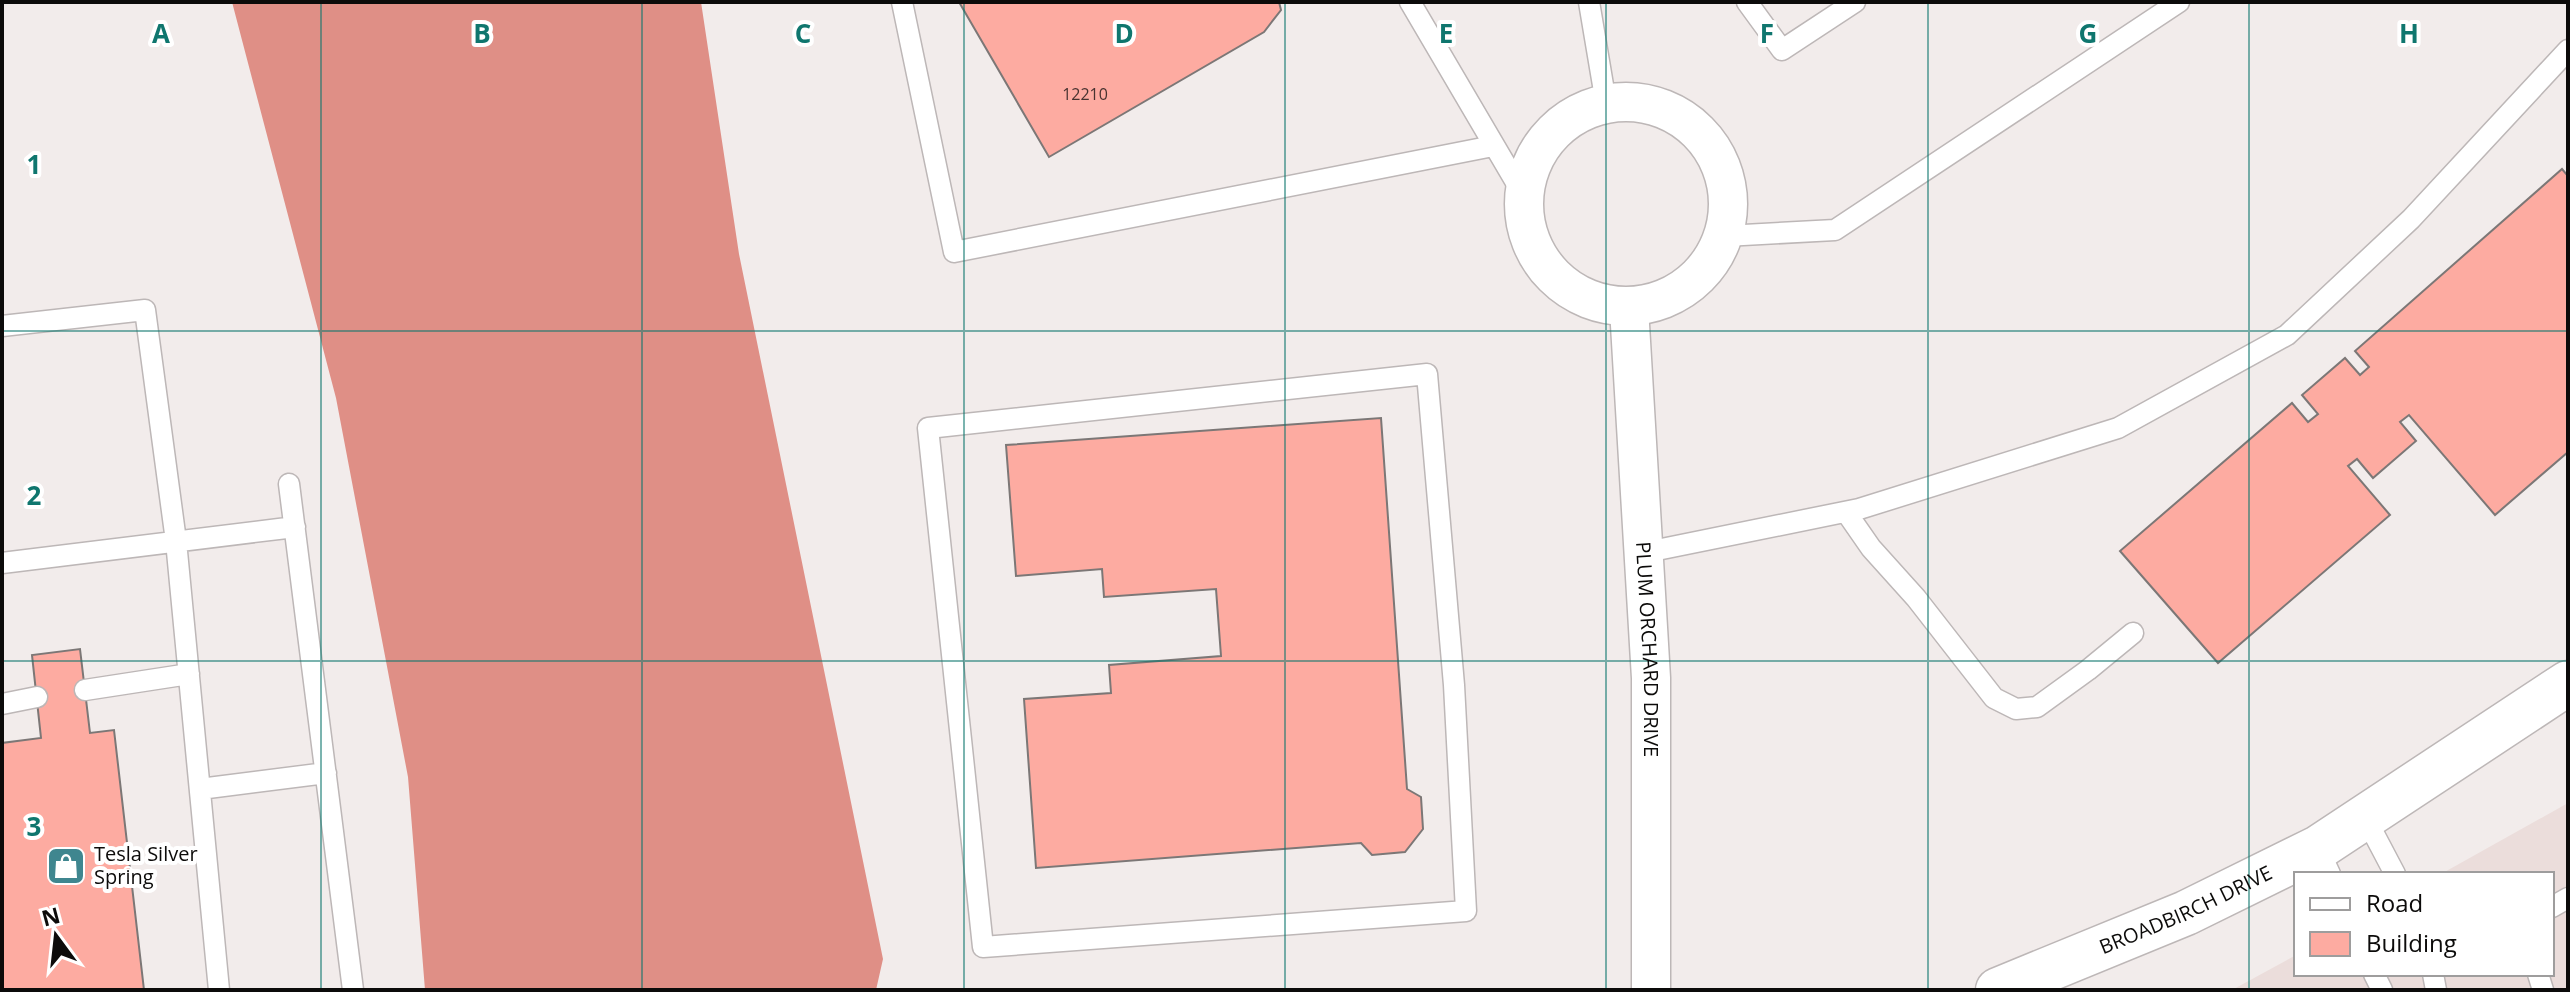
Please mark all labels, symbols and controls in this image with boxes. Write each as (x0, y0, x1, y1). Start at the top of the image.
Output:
text: A (152, 15, 170, 51)
text: B (473, 15, 491, 51)
text: C (795, 15, 811, 51)
text: D (1114, 15, 1134, 51)
text: E (1439, 15, 1453, 51)
text: F (1760, 15, 1774, 51)
text: G (2079, 15, 2097, 51)
text: H (2399, 15, 2419, 51)
house number: 12210 (1062, 83, 1108, 105)
text: 1 (27, 146, 41, 182)
text: 2 (27, 477, 42, 513)
street label: PLUM ORCHARD DRIVE (1630, 541, 1665, 757)
text: 3 (27, 808, 41, 844)
place label: Tesla Silver Spring (94, 840, 198, 890)
shop icon: Tesla Silver Spring (45, 845, 87, 887)
street label: BROADBIRCH DRIVE (2095, 859, 2276, 960)
legend (2294, 872, 2554, 976)
text: Road (2366, 886, 2423, 919)
north arrow (16, 896, 96, 976)
text: N (38, 899, 63, 933)
text: Building (2366, 926, 2457, 959)

